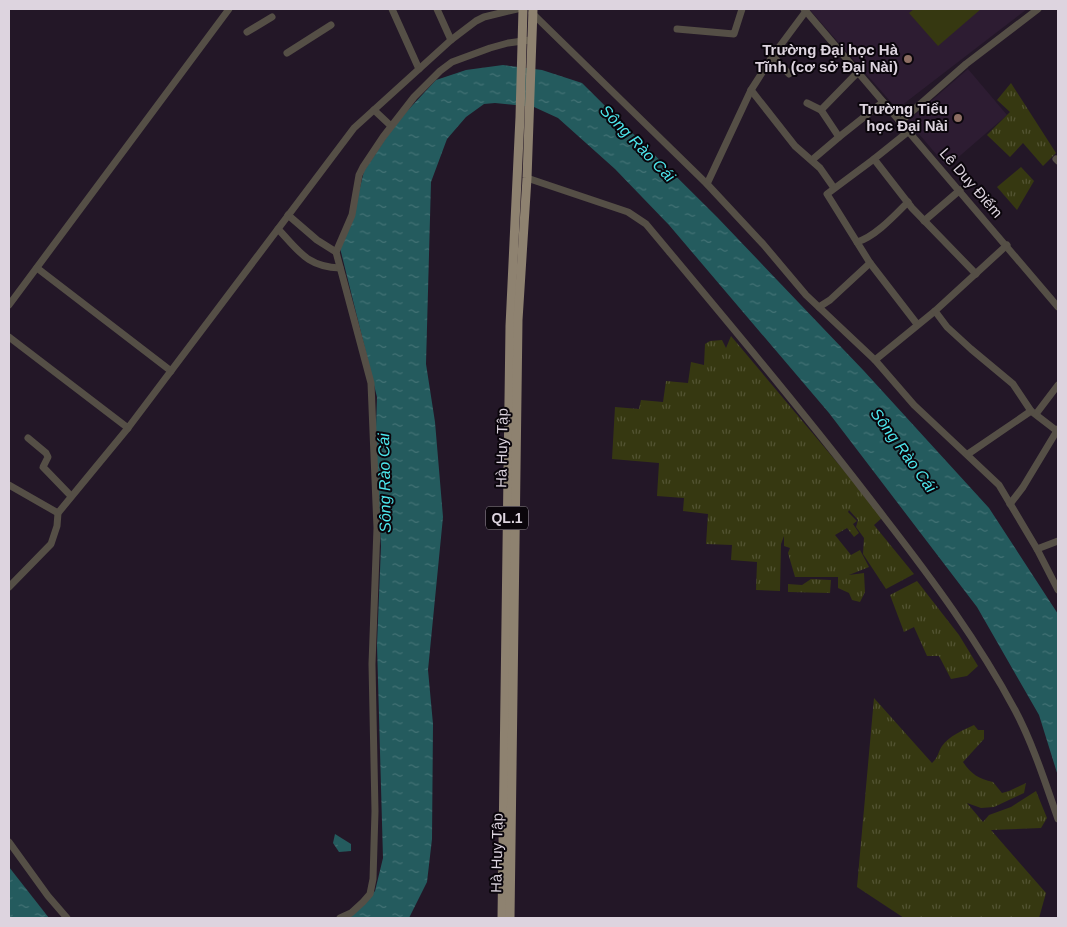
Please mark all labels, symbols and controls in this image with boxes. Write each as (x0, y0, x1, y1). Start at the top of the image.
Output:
place label: Trường Đại học Hà Tĩnh (cơ sở Đại Nài) (755, 41, 899, 75)
marker: Trường Đại học Hà Tĩnh (cơ sở Đại Nài) (902, 53, 914, 65)
place label: Trường Tiểu học Đại Nài (859, 100, 948, 134)
water label: Sông Rào Cái (597, 102, 679, 185)
marker: Trường Tiểu học Đại Nài (952, 112, 964, 124)
street label: Lê Duy Điếm (937, 144, 1006, 221)
water label: Sông Rào Cái (867, 405, 940, 496)
street label: Hà Huy Tập (492, 408, 511, 488)
water label: Sông Rào Cái (375, 433, 394, 533)
road number: QL.1 (486, 506, 528, 530)
street label: Hà Huy Tập (487, 813, 506, 893)

